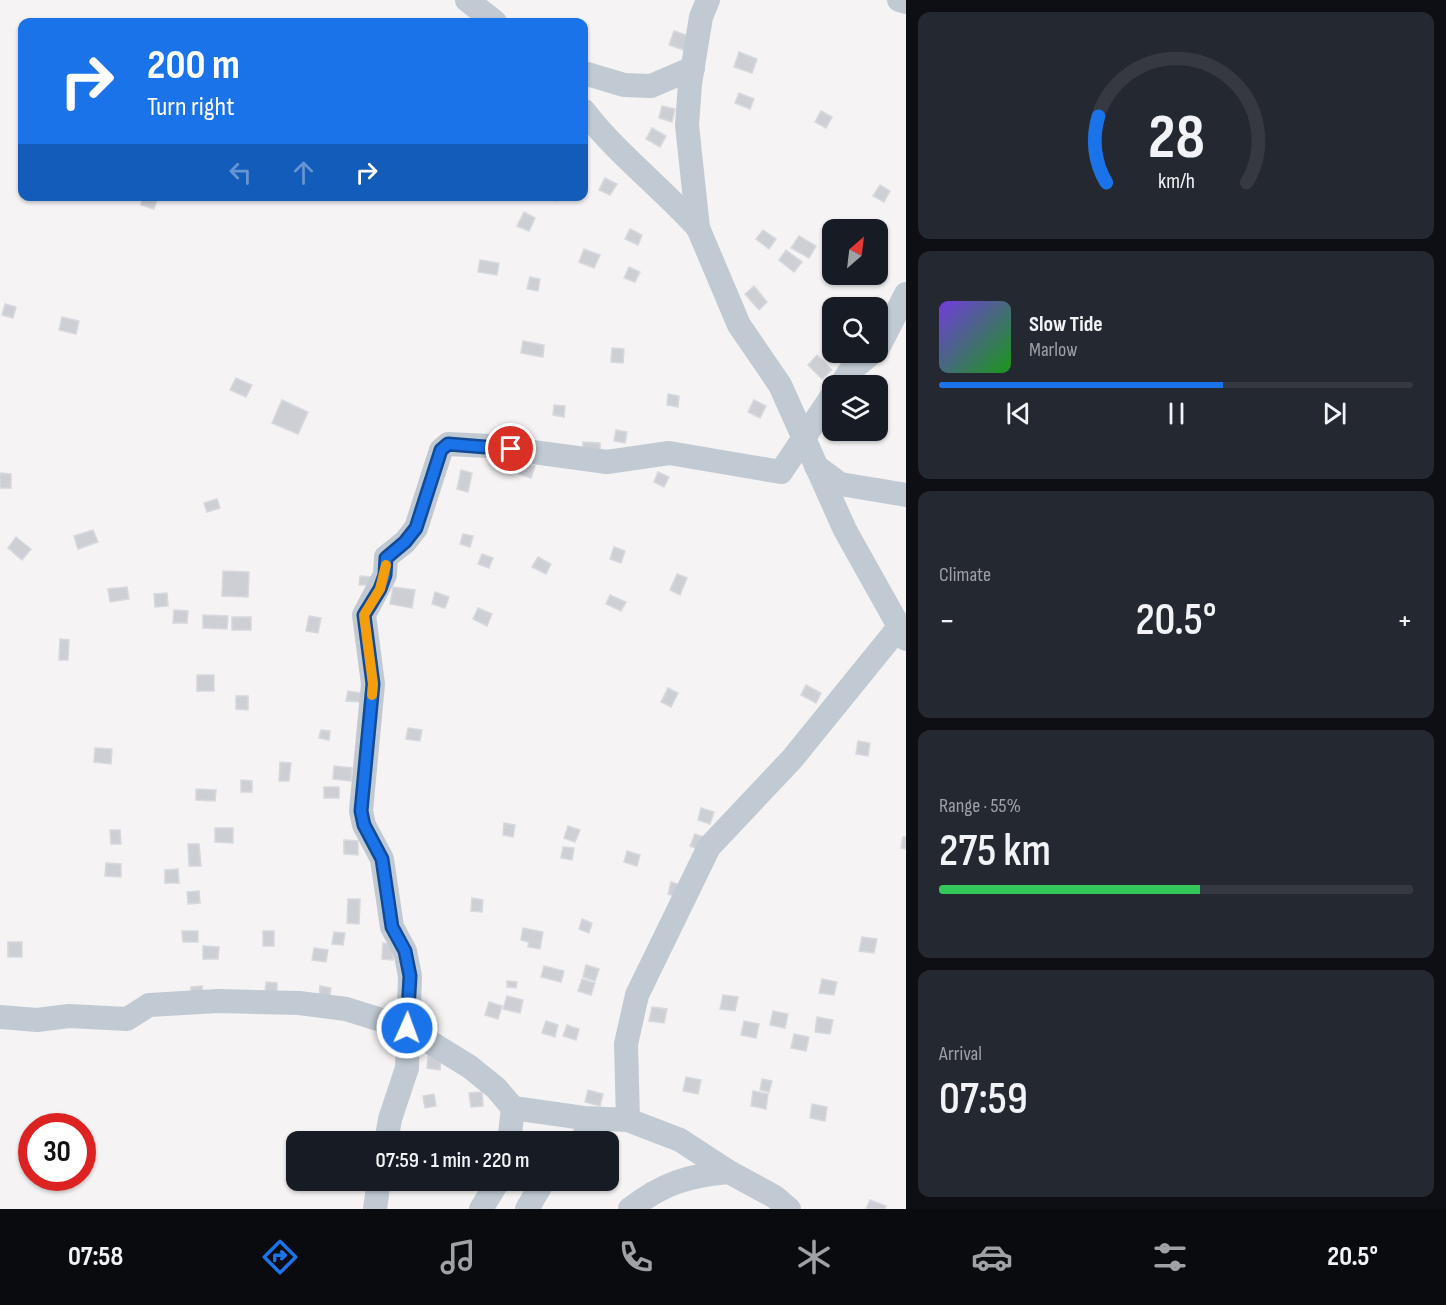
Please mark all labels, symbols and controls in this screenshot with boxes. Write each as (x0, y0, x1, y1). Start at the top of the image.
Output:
text: 200 m (147, 40, 240, 91)
icon: right (48, 42, 126, 120)
text: Turn right (147, 91, 234, 123)
text: 28 (1148, 101, 1204, 176)
icon: left (224, 156, 257, 189)
icon: ahead (287, 156, 320, 189)
icon: right (350, 156, 383, 189)
text: km/h (1157, 169, 1195, 194)
north arrow (822, 219, 888, 285)
map controls (822, 219, 888, 441)
button: search (822, 297, 888, 363)
text: Slow Tide (1029, 311, 1103, 338)
text: Marlow (1029, 338, 1077, 362)
button: layers (822, 375, 888, 441)
icon: previous (1002, 397, 1035, 430)
icon: pause (1160, 397, 1193, 430)
icon: next (1318, 397, 1351, 430)
pin (485, 423, 536, 474)
icon: arrive (494, 432, 527, 465)
text: Climate (939, 563, 991, 587)
text: 20.5° (1135, 593, 1217, 648)
text: − (939, 601, 955, 641)
text: + (1397, 601, 1413, 641)
text: Range · 55% (939, 794, 1021, 818)
text: 275 km (939, 824, 1051, 879)
position arrow (375, 996, 439, 1060)
text: Arrival (939, 1042, 982, 1066)
text: 07:59 (939, 1072, 1028, 1127)
speed limit sign: 30 (18, 1113, 96, 1191)
text: 07:59 · 1 min · 220 m (376, 1147, 529, 1174)
icon: directions (259, 1236, 301, 1278)
icon: music (437, 1236, 479, 1278)
icon: phone (615, 1236, 657, 1278)
icon: climate (793, 1236, 835, 1278)
icon: car (971, 1236, 1013, 1278)
icon: filters (1149, 1236, 1191, 1278)
text: 07:58 (68, 1241, 123, 1273)
text: 20.5° (1327, 1241, 1378, 1273)

